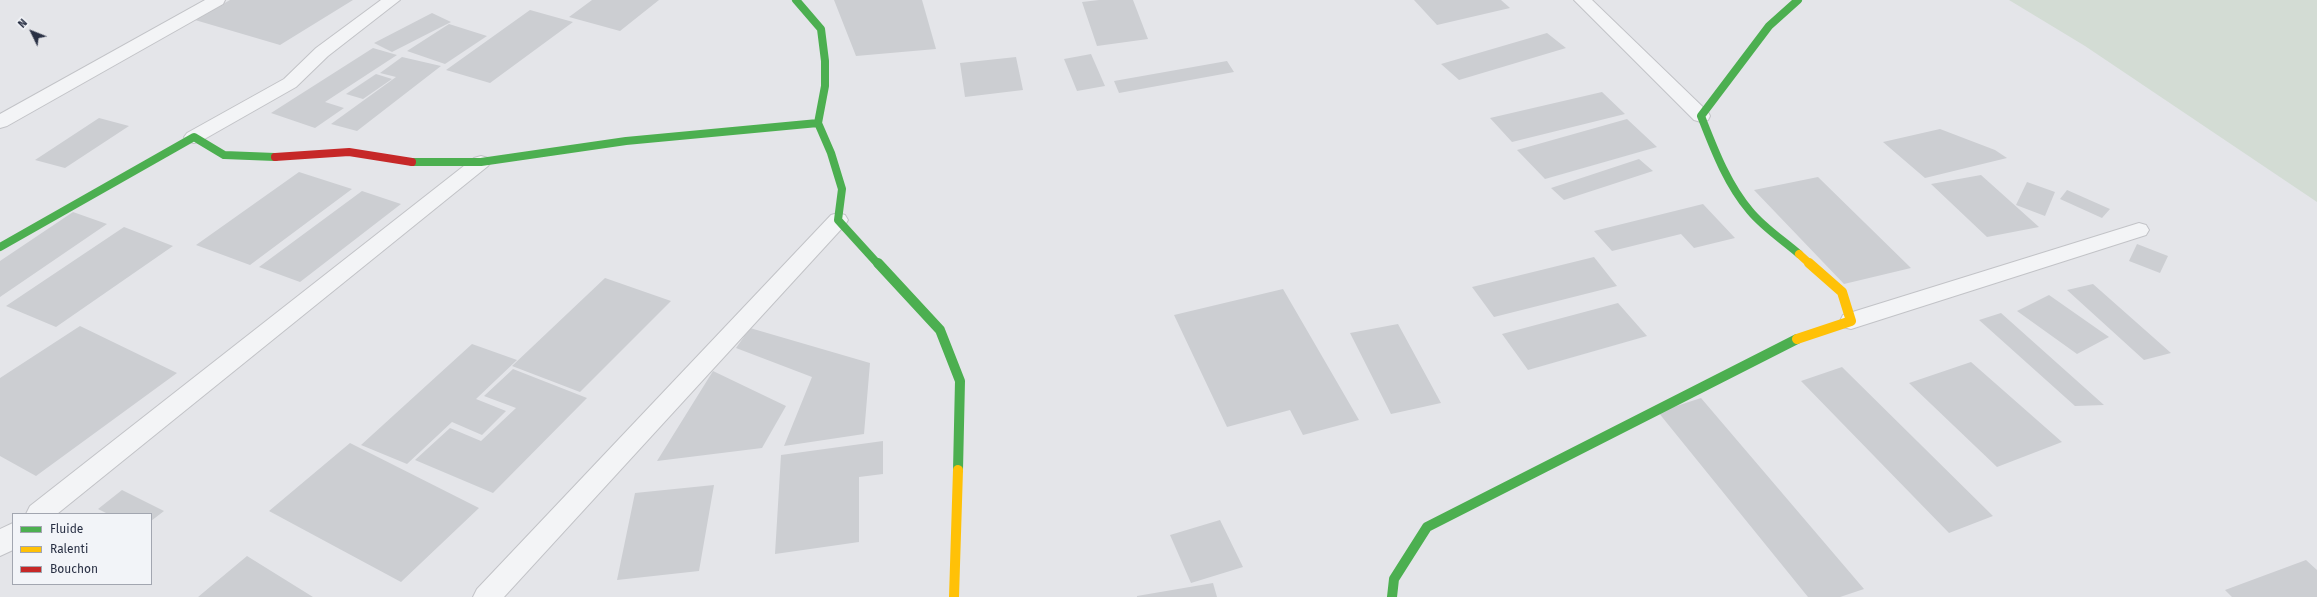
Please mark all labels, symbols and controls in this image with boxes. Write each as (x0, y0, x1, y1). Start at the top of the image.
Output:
north arrow (12, 12, 52, 52)
text: N (16, 16, 30, 31)
legend (12, 513, 152, 585)
text: Fluide (50, 522, 83, 536)
text: Ralenti (50, 542, 88, 556)
text: Bouchon (50, 562, 98, 576)

